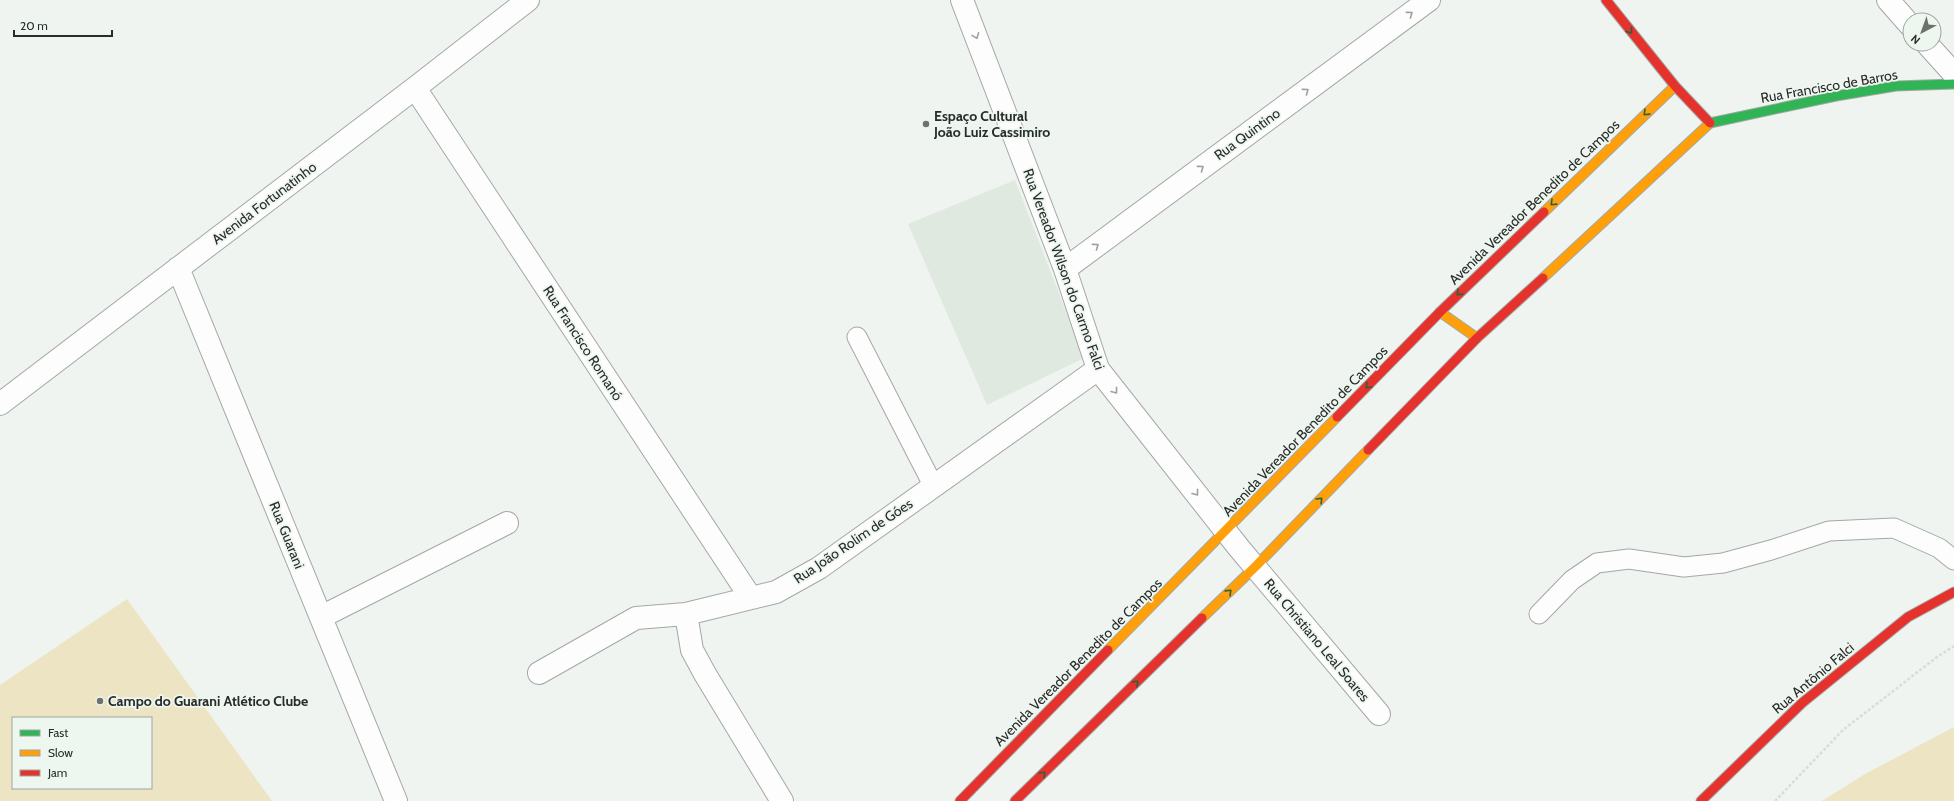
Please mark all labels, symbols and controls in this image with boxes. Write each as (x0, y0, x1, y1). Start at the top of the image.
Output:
scale bar (14, 12, 112, 38)
one-way arrow (1406, 12, 1413, 19)
north arrow (1902, 12, 1942, 52)
text: 20 m (20, 18, 48, 33)
one-way arrow (1626, 26, 1633, 33)
text: N (1908, 32, 1923, 47)
one-way arrow (972, 33, 980, 40)
street label: Rua Francisco de Barros (1759, 65, 1899, 107)
one-way arrow (1301, 89, 1308, 96)
street label: Rua Quintino (1210, 104, 1284, 164)
place label: Espaço Cultural João Luiz Cassimiro (933, 107, 1050, 141)
one-way arrow (1643, 108, 1651, 116)
street label: Avenida Vereador Benedito de Campos (1445, 115, 1623, 288)
marker: Espaço Cultural João Luiz Cassimiro (921, 119, 931, 129)
street label: Avenida Fortunatinho (208, 158, 320, 248)
street label: Rua Vereador Wilson do Carmo Falci (1019, 166, 1109, 372)
one-way arrow (1197, 166, 1204, 173)
one-way arrow (1550, 198, 1558, 206)
one-way arrow (1092, 243, 1099, 250)
street label: Rua Francisco Romanó (539, 282, 627, 404)
one-way arrow (1456, 289, 1464, 296)
street label: Avenida Vereador Benedito de Campos (1219, 342, 1392, 520)
one-way arrow (1365, 381, 1373, 389)
one-way arrow (1110, 386, 1117, 393)
one-way arrow (1191, 488, 1198, 495)
street label: Rua João Rolim de Góes (790, 494, 916, 588)
one-way arrow (1315, 497, 1323, 505)
street label: Rua Guarani (265, 499, 309, 571)
street label: Avenida Vereador Benedito de Campos (990, 574, 1166, 750)
street label: Rua Christiano Leal Soares (1260, 575, 1374, 705)
one-way arrow (1224, 589, 1232, 597)
street label: Rua Antônio Falci (1768, 638, 1858, 718)
one-way arrow (1131, 680, 1139, 688)
place label: Campo do Guarani Atlético Clube (108, 692, 308, 710)
marker: Campo do Guarani Atlético Clube (95, 696, 105, 706)
legend (12, 717, 152, 789)
text: Fast (48, 725, 68, 740)
text: Slow (48, 745, 73, 760)
text: Jam (47, 765, 67, 780)
one-way arrow (1038, 771, 1046, 779)

